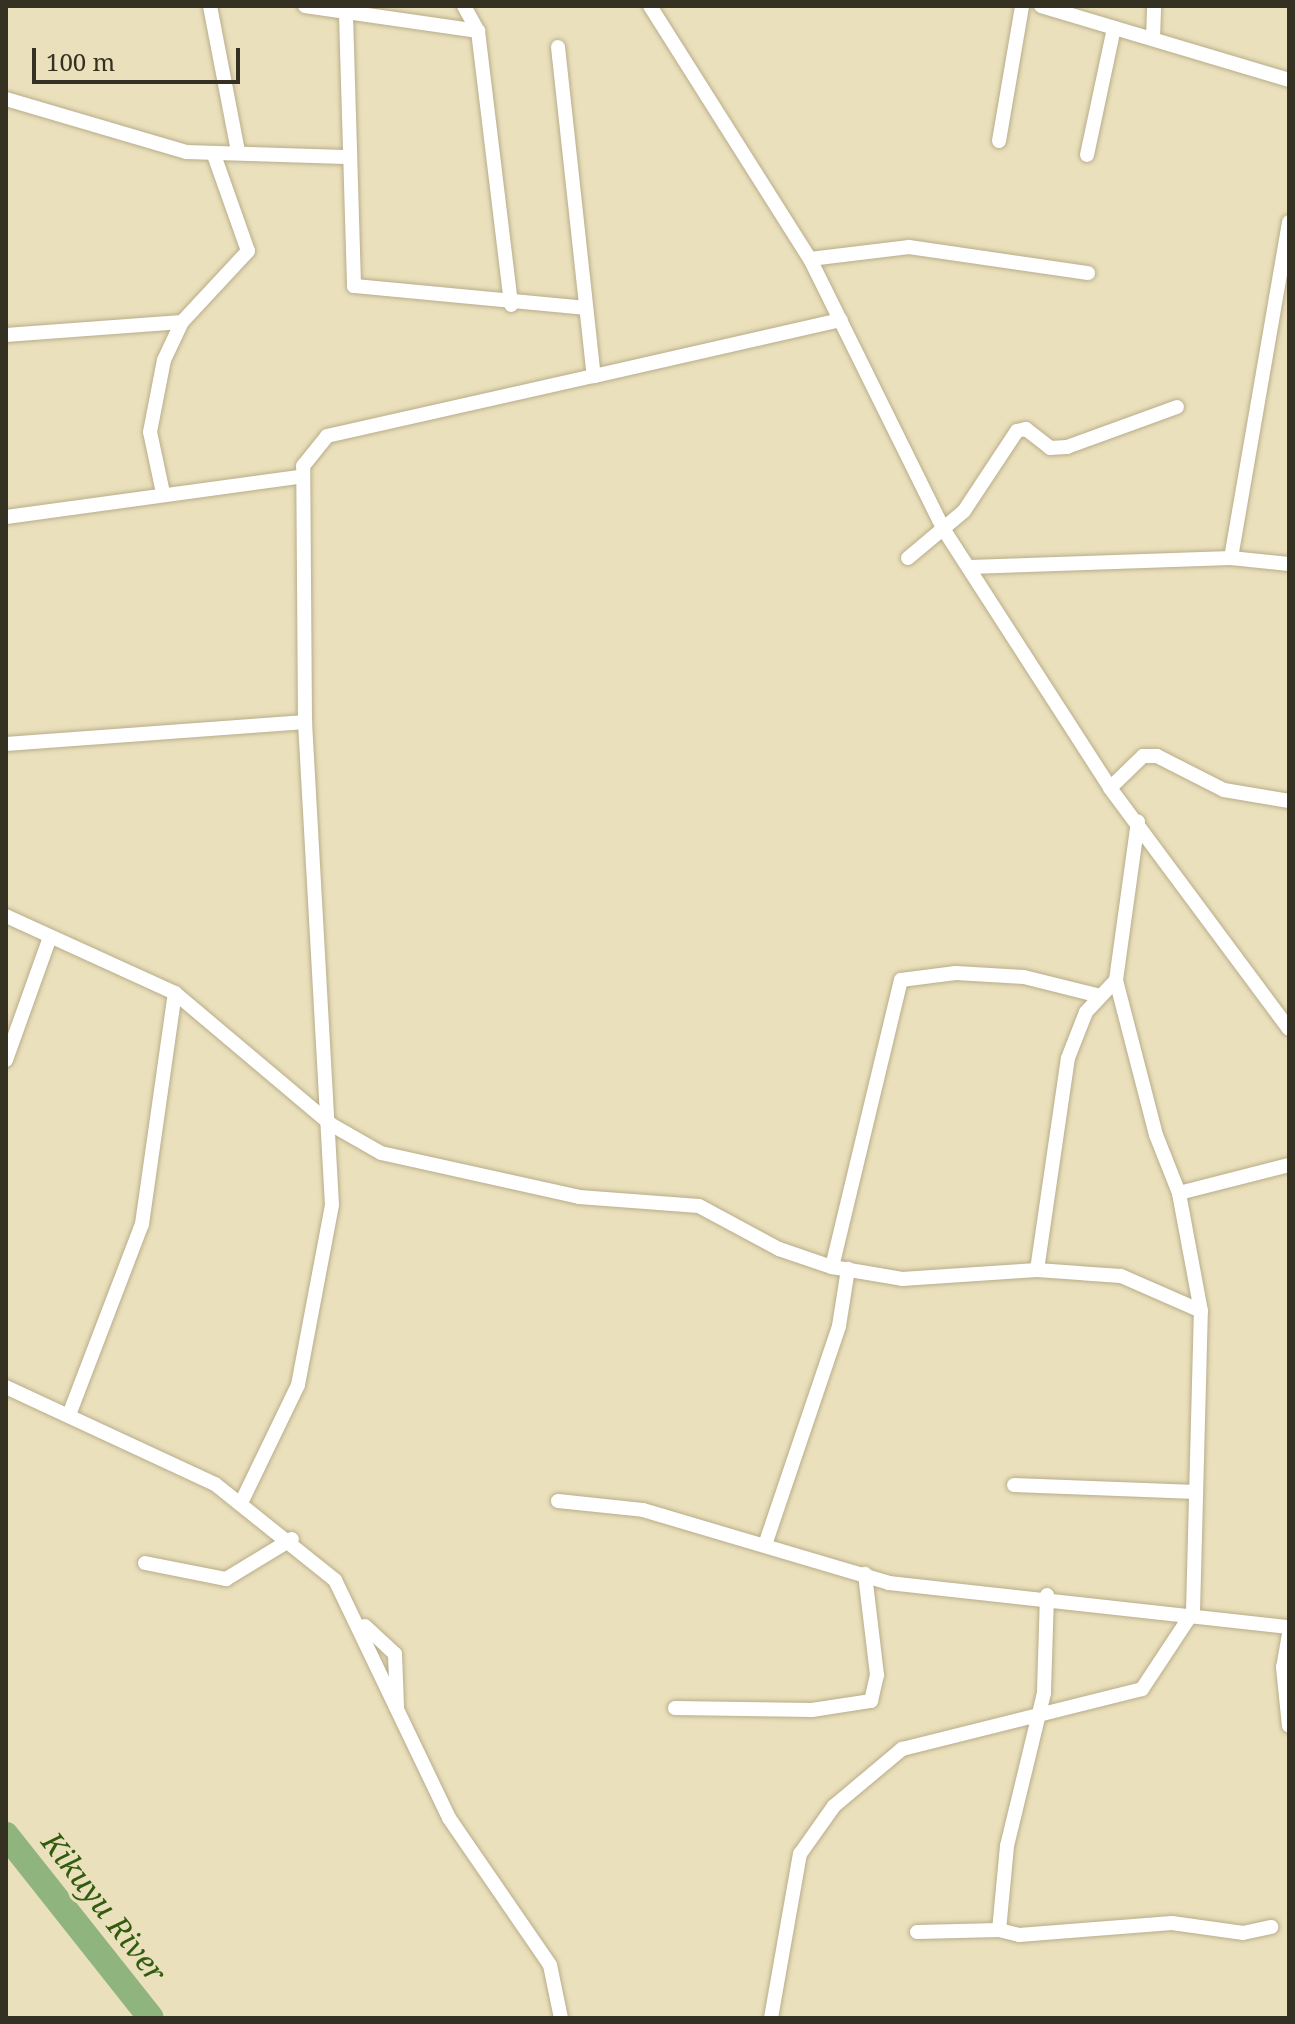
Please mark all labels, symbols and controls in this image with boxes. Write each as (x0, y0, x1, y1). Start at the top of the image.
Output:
scale bar (36, 32, 244, 82)
text: 100 m (46, 45, 115, 78)
water label: Kikuyu River (34, 1825, 174, 1989)

